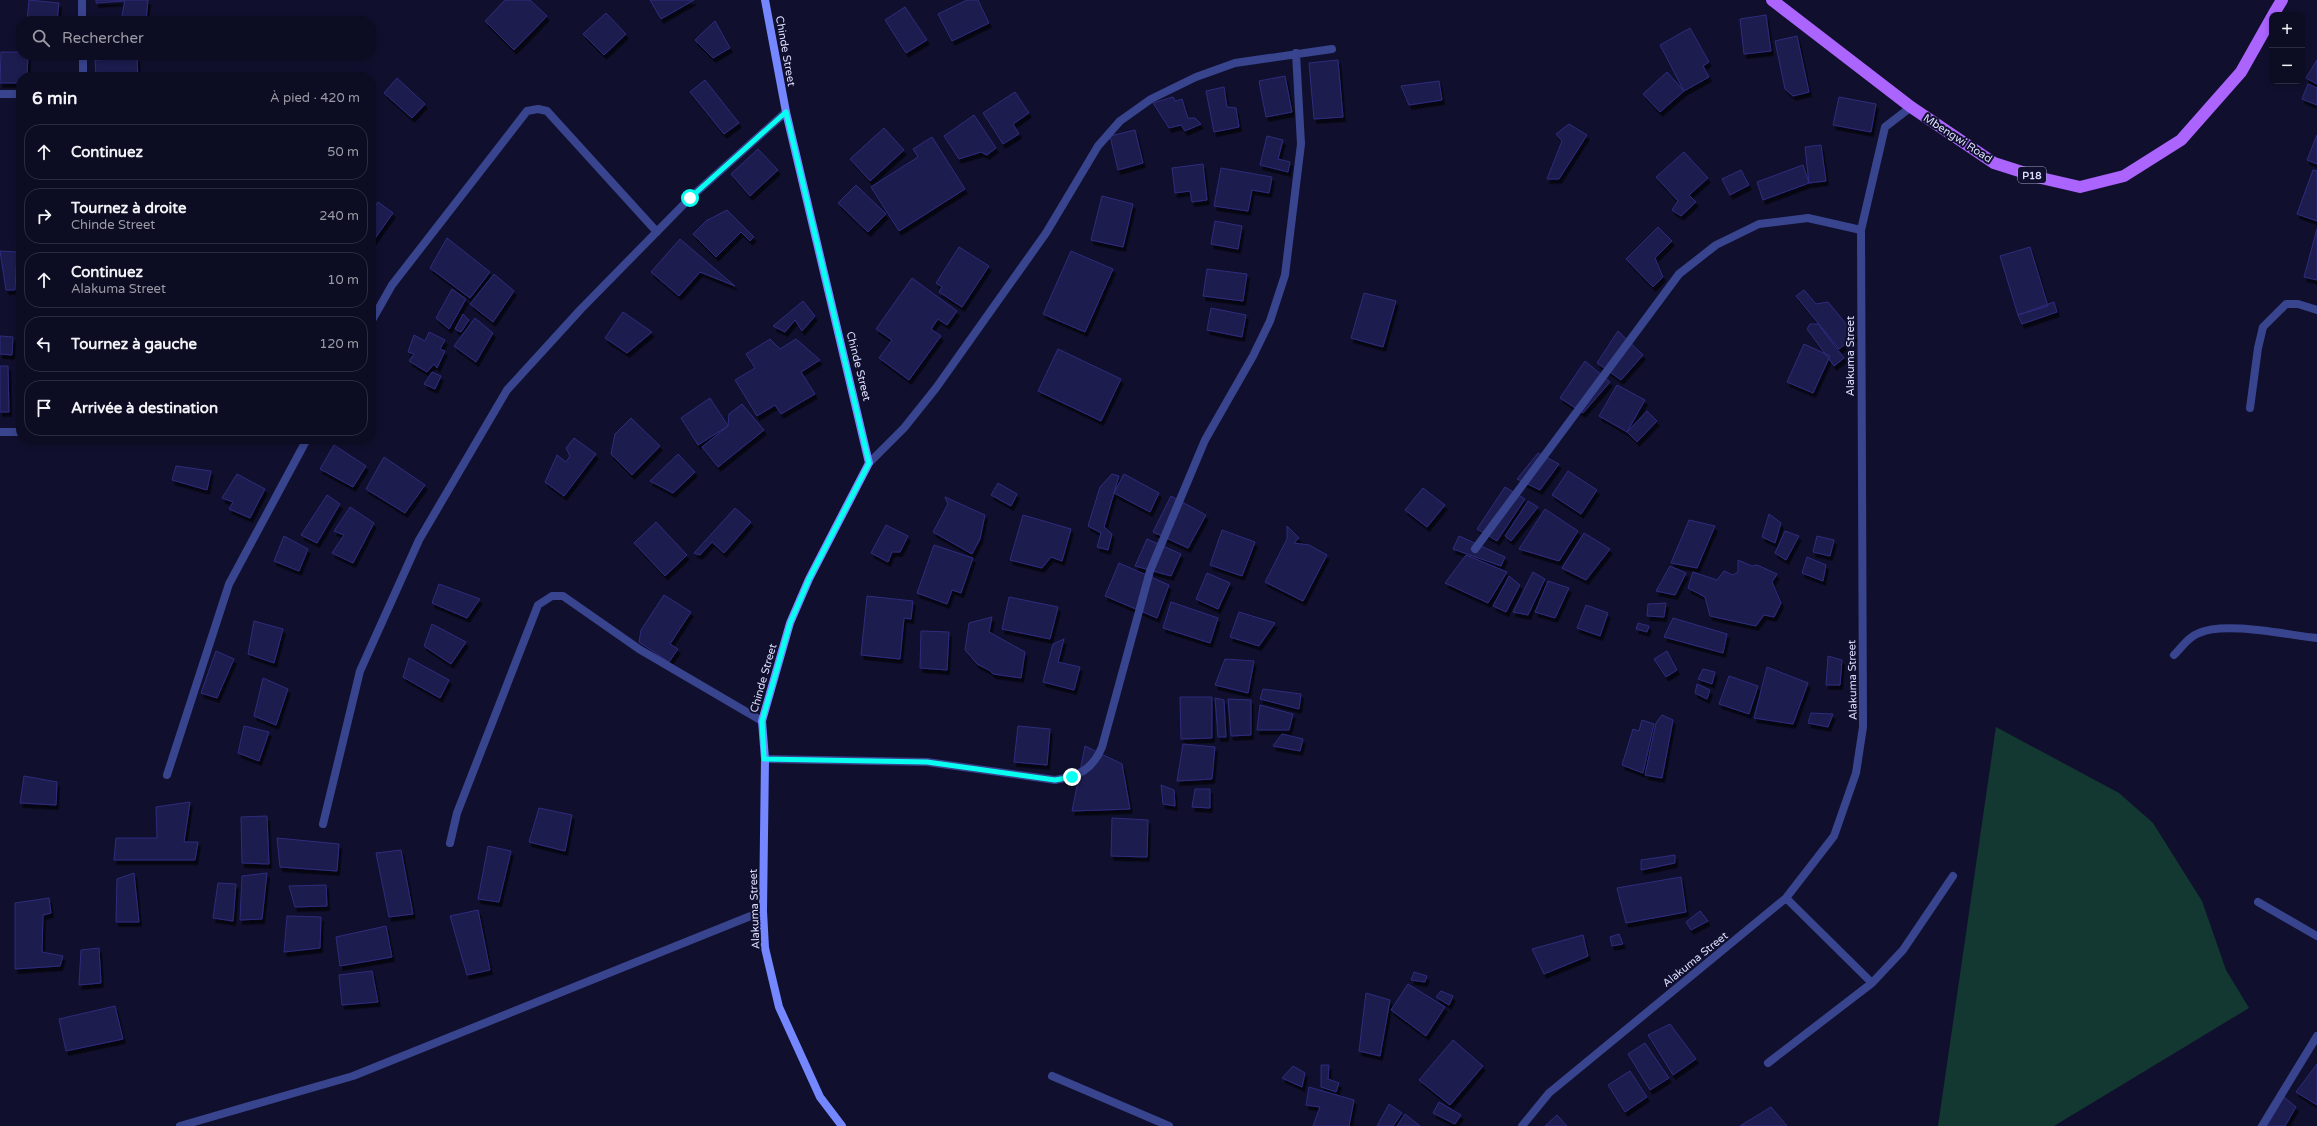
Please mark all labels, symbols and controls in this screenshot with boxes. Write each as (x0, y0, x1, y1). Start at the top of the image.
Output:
map controls (2269, 12, 2305, 84)
button: + (2269, 12, 2305, 48)
street label: Chinde Street (773, 15, 798, 87)
search box (16, 16, 376, 60)
icon: search (30, 27, 52, 49)
text: Rechercher (62, 29, 144, 47)
button: − (2269, 48, 2305, 84)
text: 6 min (32, 88, 77, 109)
text: À pied · 420 m (270, 90, 360, 106)
street label: Mbengwi Road (1921, 111, 1995, 165)
icon: ahead (33, 141, 55, 163)
text: Continuez (71, 143, 143, 161)
text: 50 m (327, 144, 359, 160)
road number: P18 (2018, 167, 2046, 183)
route start (681, 189, 699, 207)
text: Tournez à droite (71, 199, 186, 217)
icon: right (33, 205, 55, 227)
text: 240 m (319, 208, 359, 224)
text: Chinde Street (71, 217, 155, 233)
text: Continuez (71, 263, 143, 281)
icon: ahead (33, 269, 55, 291)
text: 10 m (327, 272, 359, 288)
text: Alakuma Street (71, 281, 166, 297)
street label: Alakuma Street (1844, 316, 1857, 396)
street label: Chinde Street (844, 330, 873, 402)
icon: left (33, 333, 55, 355)
text: Tournez à gauche (71, 335, 197, 353)
text: 120 m (319, 336, 359, 352)
icon: arrive (33, 397, 55, 419)
text: Arrivée à destination (71, 399, 218, 417)
street label: Alakuma Street (1845, 640, 1860, 720)
street label: Chinde Street (747, 642, 780, 714)
route end (1063, 768, 1081, 786)
street label: Alakuma Street (747, 869, 762, 949)
street label: Alakuma Street (1660, 929, 1731, 990)

